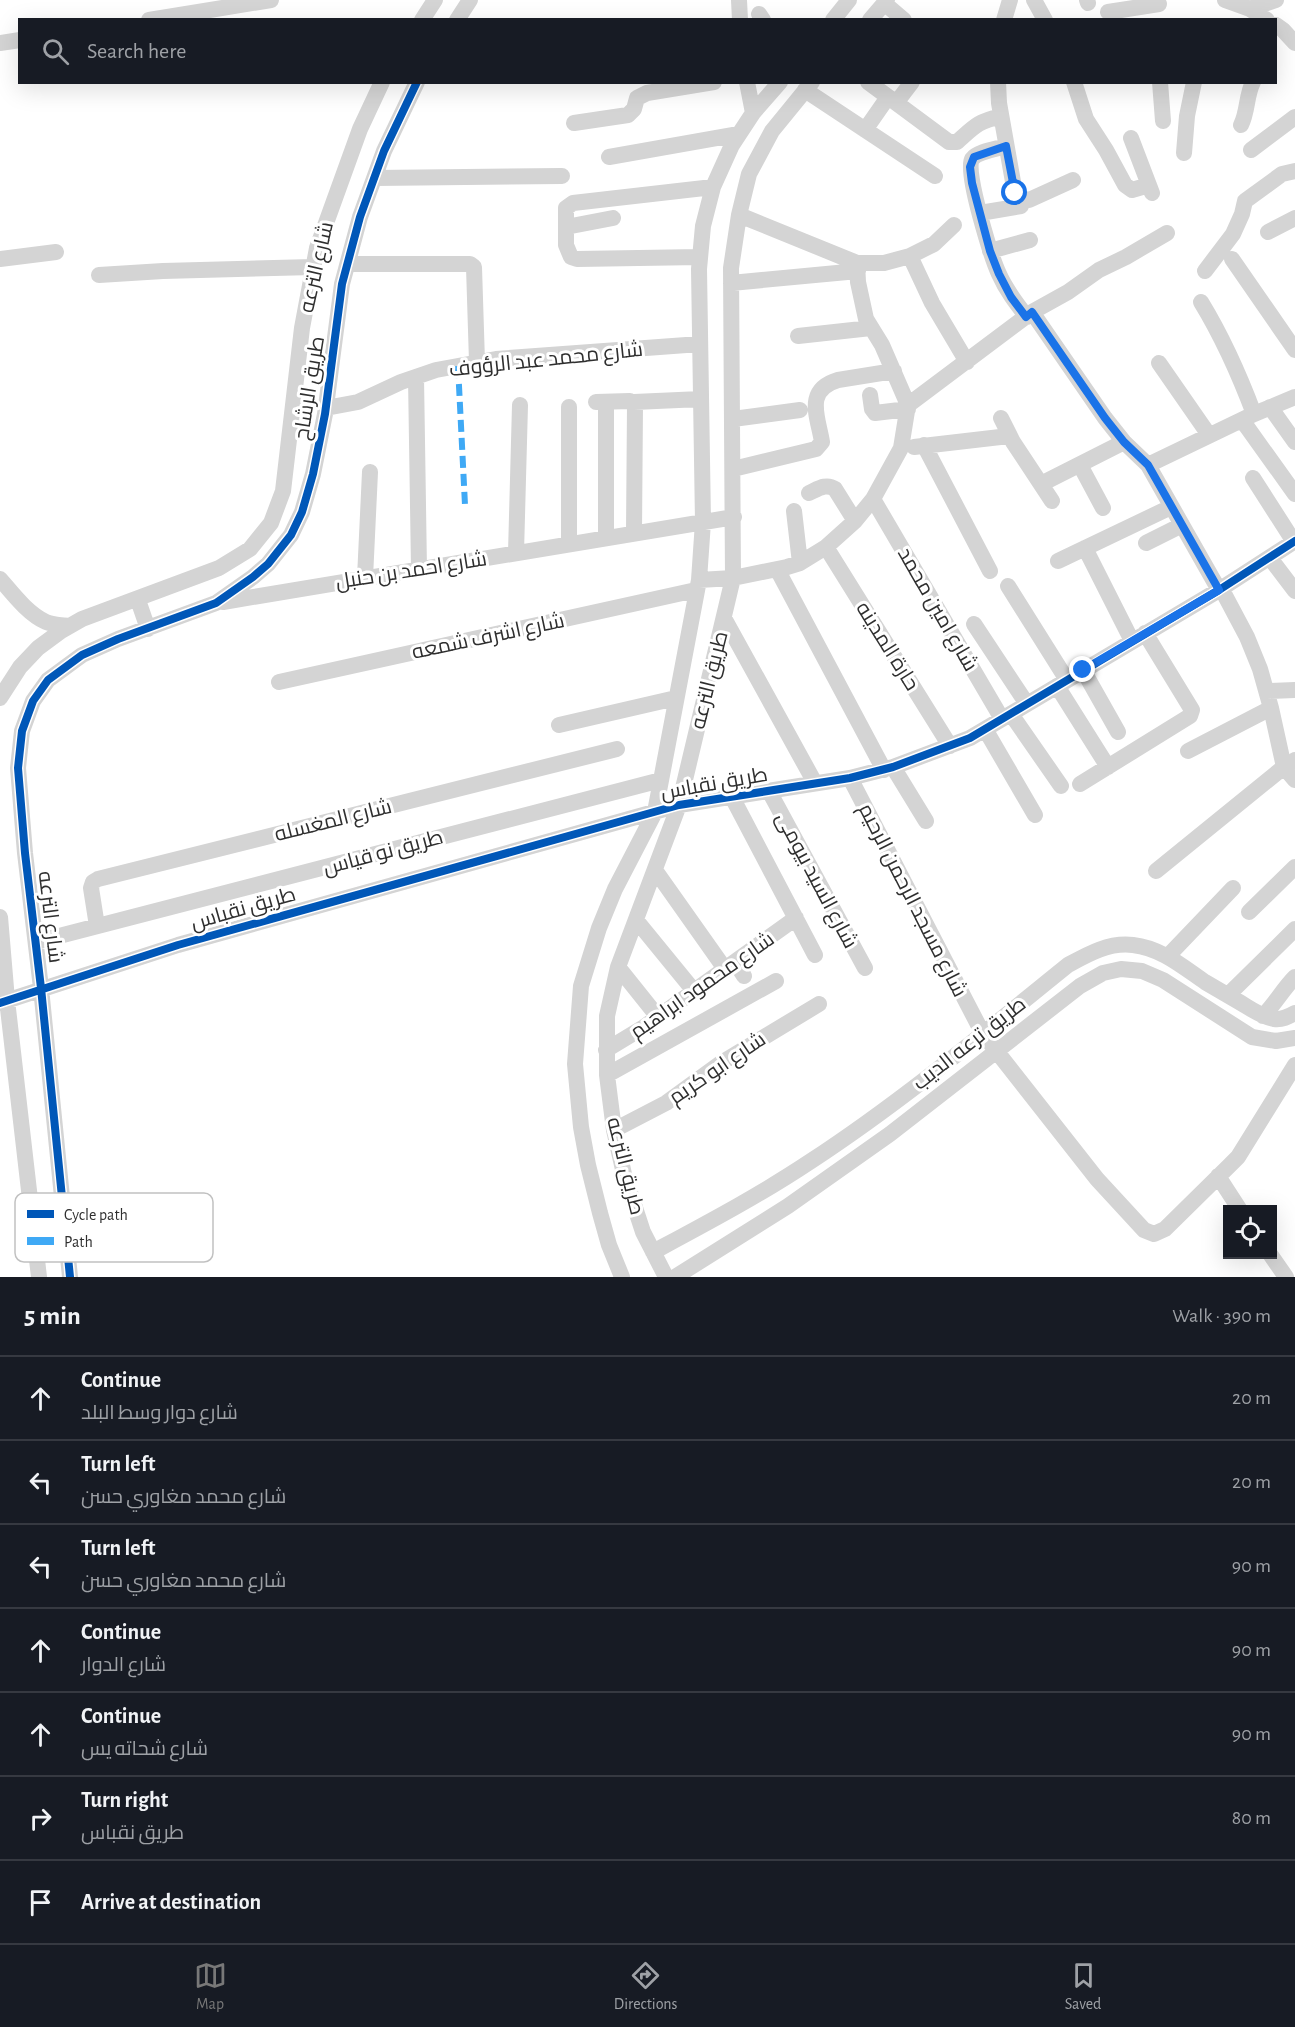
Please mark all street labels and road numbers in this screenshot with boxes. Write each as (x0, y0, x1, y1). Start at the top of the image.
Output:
street label: شارع الترعه (296, 220, 340, 315)
street label: طريق الرشاح (291, 335, 331, 442)
street label: شارع محمد عبد الرؤوف (448, 339, 644, 383)
street label: شارع امين محمد (891, 544, 981, 676)
street label: شارع احمد بن حنبل (334, 548, 489, 596)
street label: حارة المدينه (851, 598, 923, 695)
street label: شارع اشرف شمعه (410, 610, 567, 666)
street label: طريق الترعه (687, 629, 734, 732)
street label: طريق نقباس (659, 764, 770, 805)
street label: شارع المغسله (272, 796, 394, 848)
street label: شارع مسجد الرحمن الرحيم (852, 800, 971, 1002)
street label: شارع السيد بيومى (769, 809, 861, 953)
street label: طريق نو قياس (321, 826, 446, 881)
street label: شارع الترعه (31, 870, 67, 965)
street label: طريق نقباس (188, 883, 299, 935)
street label: شارع محمود ابراهيم (627, 928, 780, 1045)
street label: طريق ترعه الديب (909, 993, 1031, 1095)
street label: شارع ابو كريم (665, 1029, 771, 1111)
street label: طريق الترعه (601, 1115, 648, 1218)

